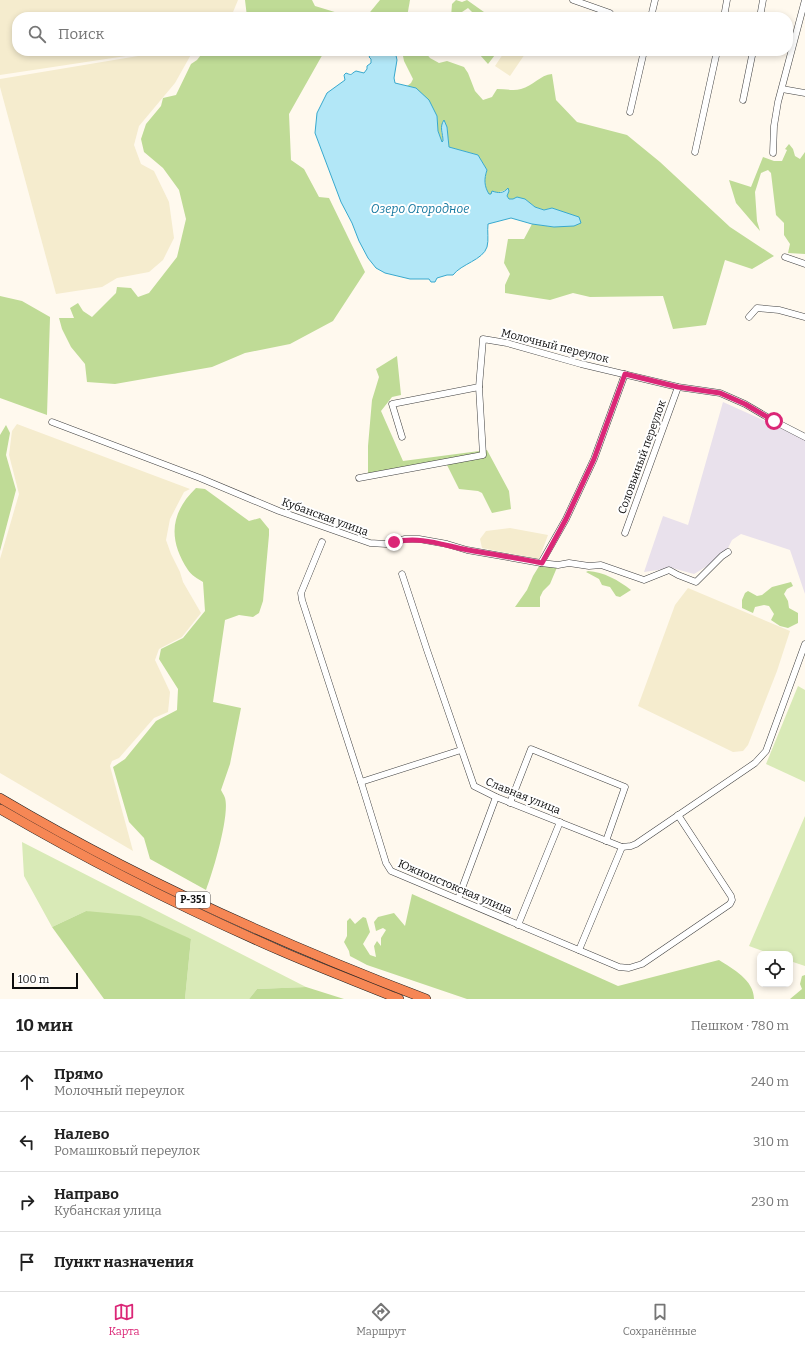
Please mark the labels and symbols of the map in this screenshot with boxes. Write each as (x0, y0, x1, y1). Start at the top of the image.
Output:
water label: Озеро Огородное (371, 202, 469, 216)
street label: Молочный переулок (500, 326, 611, 366)
street label: Соловьиный переулок (615, 398, 669, 516)
route start (765, 412, 783, 430)
street label: Кубанская улица (280, 495, 370, 539)
route end (385, 533, 403, 551)
street label: Славная улица (484, 775, 562, 817)
street label: Южноистокская улица (396, 857, 514, 917)
road number: Р-351 (176, 892, 210, 908)
scale bar (12, 971, 78, 990)

